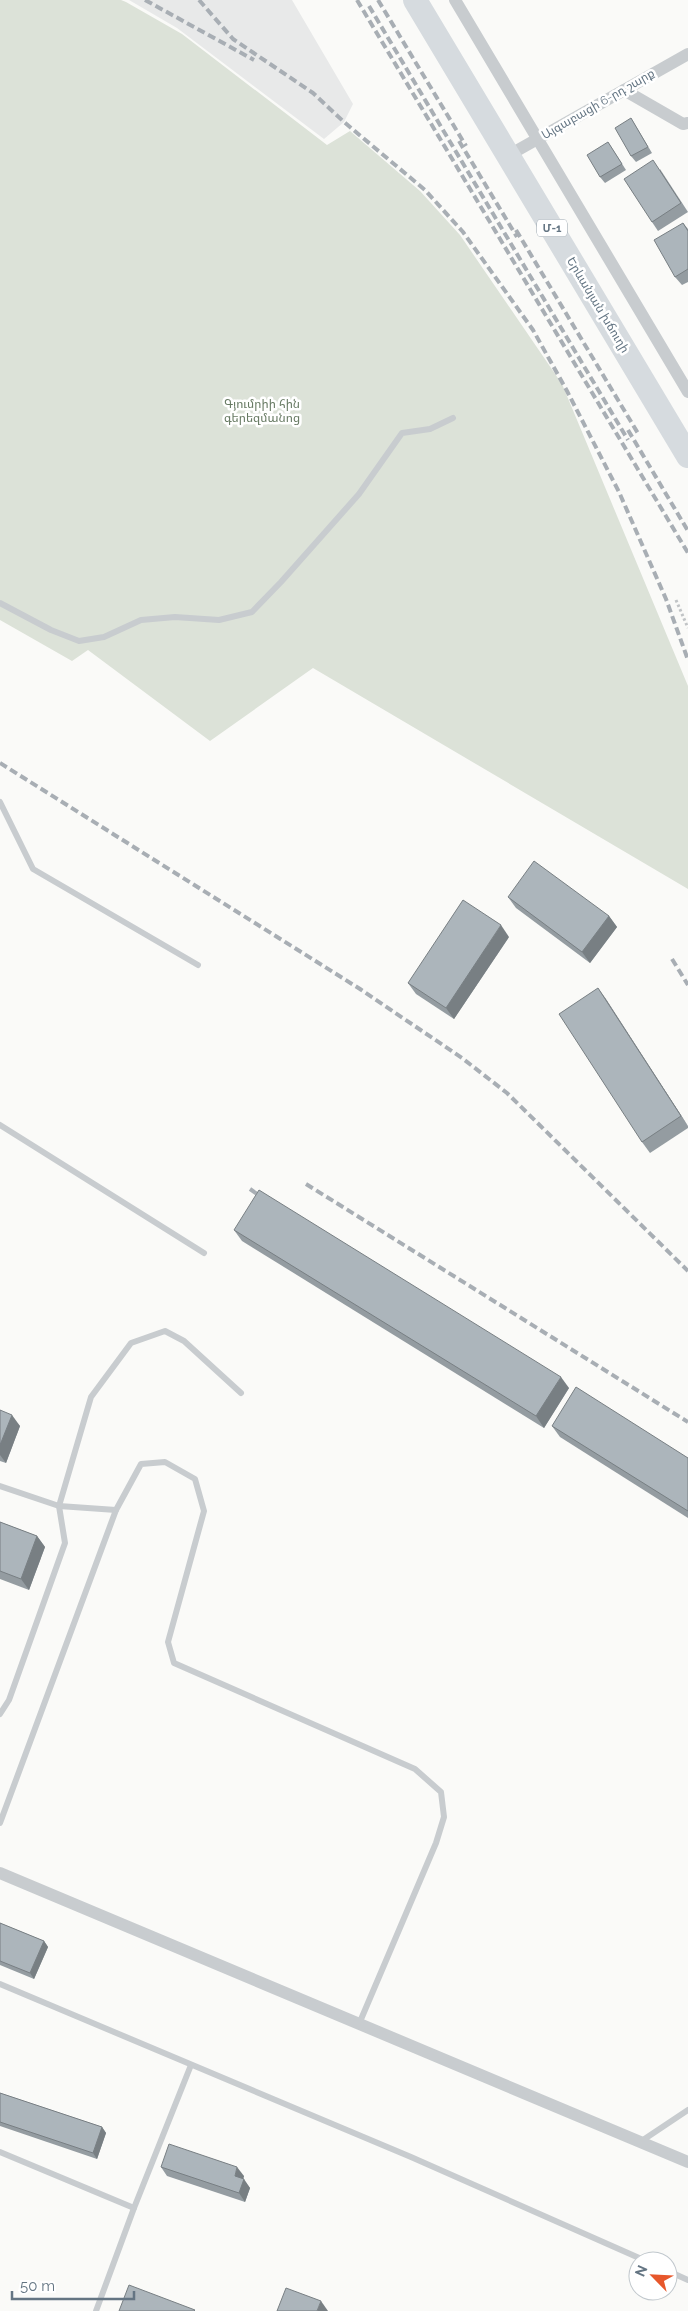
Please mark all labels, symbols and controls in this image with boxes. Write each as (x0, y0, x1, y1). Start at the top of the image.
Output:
street label: Այգաբացի 6-րդ շարք (539, 66, 657, 142)
road number: Մ-1 (537, 220, 567, 237)
street label: Երևանյան խճուղի (564, 255, 632, 355)
park label: Գյումրիի հին գերեզմանոց (224, 397, 300, 425)
north arrow (628, 2251, 678, 2301)
text: N (632, 2263, 651, 2279)
scale bar (12, 2268, 135, 2300)
text: 50 m (20, 2277, 55, 2295)

